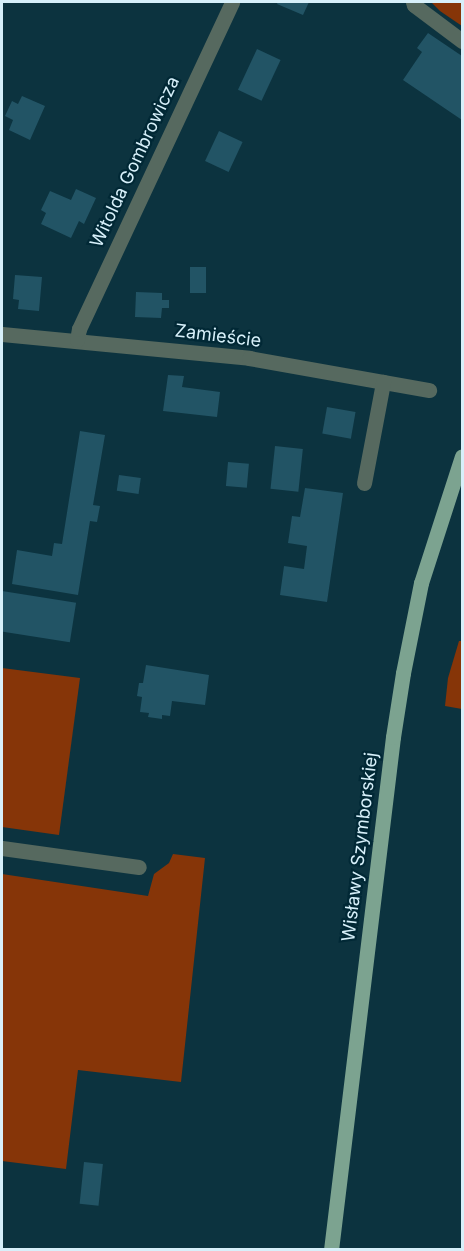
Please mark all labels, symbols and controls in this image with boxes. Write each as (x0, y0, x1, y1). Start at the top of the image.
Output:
street label: Witolda Gombrowicza (86, 73, 184, 251)
street label: Zamieście (174, 320, 262, 352)
street label: Wisławy Szymborskiej (338, 751, 382, 943)

